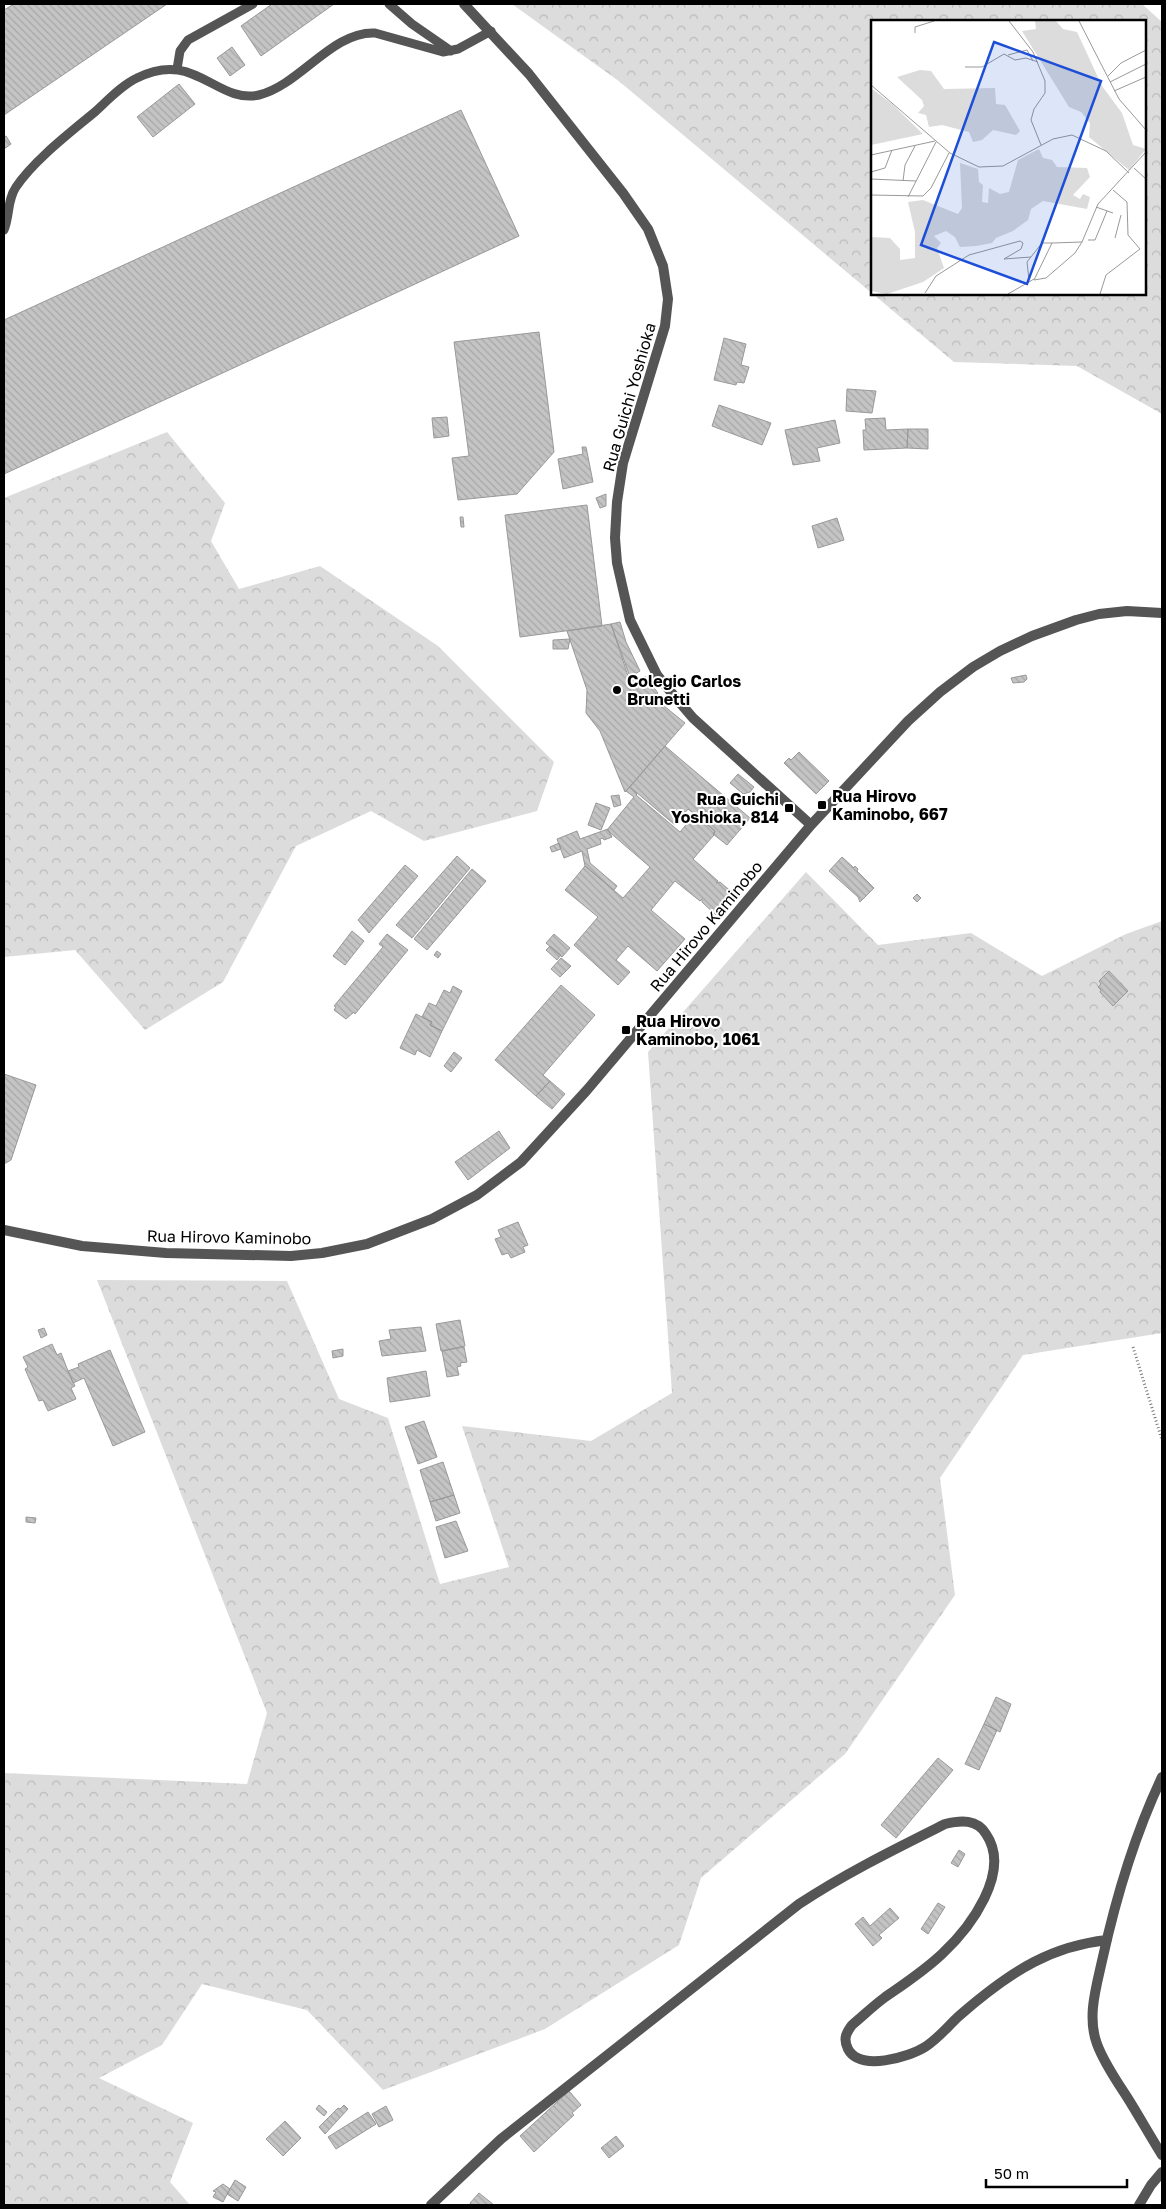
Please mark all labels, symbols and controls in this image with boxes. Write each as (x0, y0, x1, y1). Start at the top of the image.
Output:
inset map (871, 20, 1146, 295)
street label: Rua Guichi Yoshioka (598, 320, 660, 474)
place label: Colegio Carlos Brunetti (627, 671, 741, 709)
marker: Colegio Carlos Brunetti (611, 684, 623, 696)
place label: Rua Hirovo Kaminobo, 667 (832, 786, 948, 824)
place label: Rua Guichi Yoshioka, 814 (671, 789, 779, 827)
marker: Rua Hirovo Kaminobo, 667 (816, 799, 828, 811)
marker: Rua Guichi Yoshioka, 814 (783, 802, 795, 814)
street label: Rua Hirovo Kaminobo (645, 857, 767, 995)
place label: Rua Hirovo Kaminobo, 1061 (636, 1011, 760, 1049)
marker: Rua Hirovo Kaminobo, 1061 (620, 1024, 632, 1036)
street label: Rua Hirovo Kaminobo (147, 1226, 311, 1248)
scale bar (986, 2156, 1127, 2188)
text: 50 m (994, 2164, 1029, 2182)

